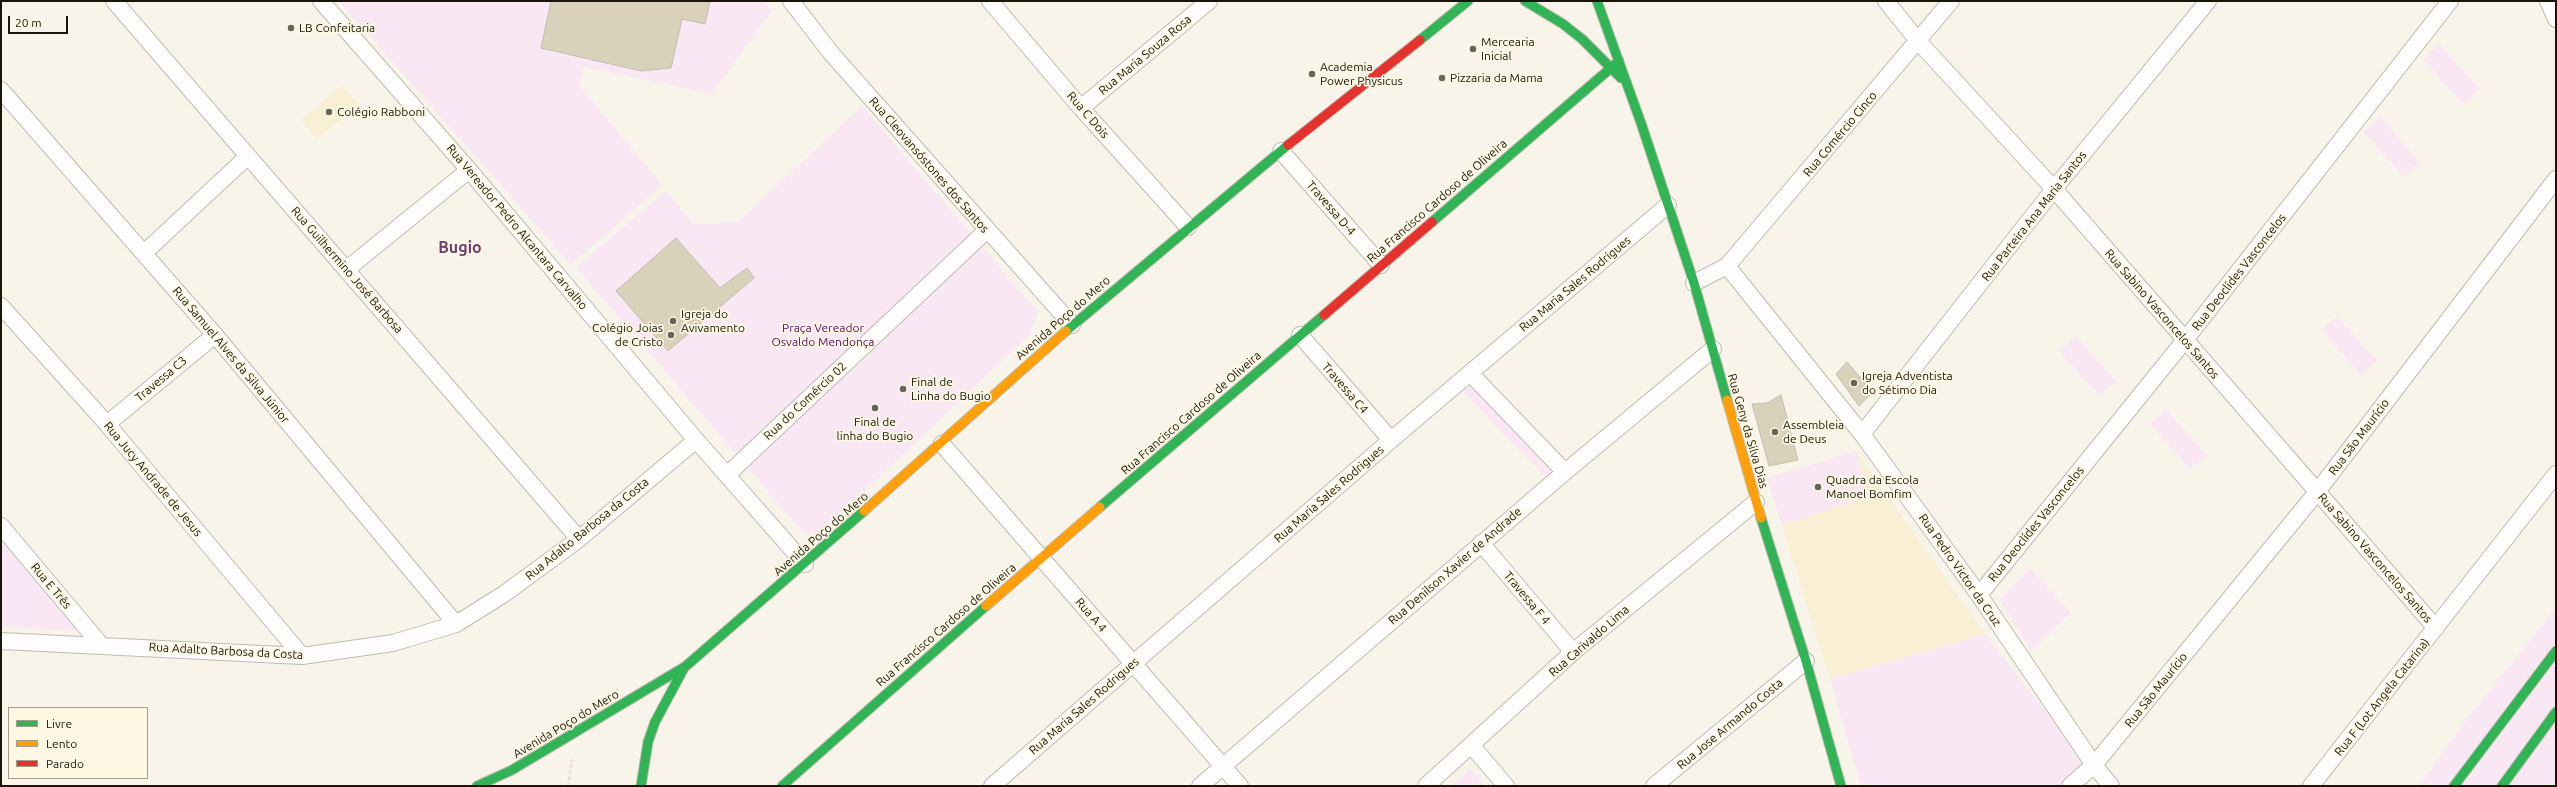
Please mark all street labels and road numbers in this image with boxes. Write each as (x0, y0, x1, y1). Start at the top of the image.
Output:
street label: Rua Maria Souza Rosa (1096, 12, 1194, 98)
street label: Rua Comércio Cinco (1800, 88, 1880, 180)
street label: Rua C Dois (1064, 89, 1112, 141)
street label: Rua Cleovansóstones dos Santos (866, 94, 992, 236)
street label: Rua Francisco Cardoso de Oliveira (1364, 136, 1510, 266)
street label: Rua Vereador Pedro Alcantara Carvalho (443, 141, 591, 313)
street label: Rua Parteira Ana Maria Santos (1979, 148, 2089, 284)
street label: Travessa D-4 (1303, 178, 1359, 238)
street label: Rua Guilhermino José Barbosa (288, 204, 406, 336)
street label: Rua Deoclídes Vasconcelos (2189, 211, 2289, 333)
street label: Rua Maria Sales Rodrigues (1516, 233, 1634, 335)
street label: Rua Sabino Vasconcelos Santos (2102, 246, 2222, 382)
street label: Avenida Poço do Mero (1013, 273, 1113, 363)
street label: Rua Samuel Alves da Silva Júnior (170, 284, 292, 426)
street label: Rua Francisco Cardoso de Oliveira (1118, 348, 1264, 478)
street label: Travessa C3 (132, 353, 190, 405)
street label: Rua do Comércio 02 (761, 359, 849, 443)
street label: Travessa C4 (1319, 360, 1371, 416)
street label: Rua Geny da Silva Dias (1725, 372, 1771, 490)
street label: Rua São Maurício (2326, 396, 2392, 478)
street label: Rua Jucy Andrade de Jesus (101, 419, 205, 539)
street label: Rua Maria Sales Rodrigues (1271, 442, 1387, 546)
street label: Rua Deoclídes Vasconcelos (1985, 463, 2087, 585)
street label: Rua Adalto Barbosa da Costa (522, 475, 652, 583)
street label: Avenida Poço do Mero (771, 489, 871, 579)
street label: Rua Sabino Vasconcelos Santos (2315, 490, 2435, 626)
street label: Rua Denilson Xavier de Andrade (1385, 504, 1525, 628)
street label: Rua Pedro Victor da Cruz (1916, 511, 2004, 629)
street label: Rua E Três (28, 560, 74, 612)
street label: Rua Francisco Cardoso de Oliveira (873, 560, 1019, 690)
street label: Travessa F 4 (1501, 569, 1553, 627)
street label: Rua A 4 (1072, 595, 1110, 635)
street label: Rua Carivaldo Lima (1546, 602, 1632, 680)
street label: Rua F (Lot Angela Catarina) (2332, 635, 2432, 759)
street label: Rua Adalto Barbosa da Costa (148, 640, 304, 662)
street label: Rua São Maurício (2121, 650, 2191, 730)
street label: Rua Maria Sales Rodrigues (1026, 654, 1142, 758)
street label: Rua Jose Armando Costa (1674, 676, 1786, 772)
street label: Avenida Poço do Mero (511, 687, 621, 761)

